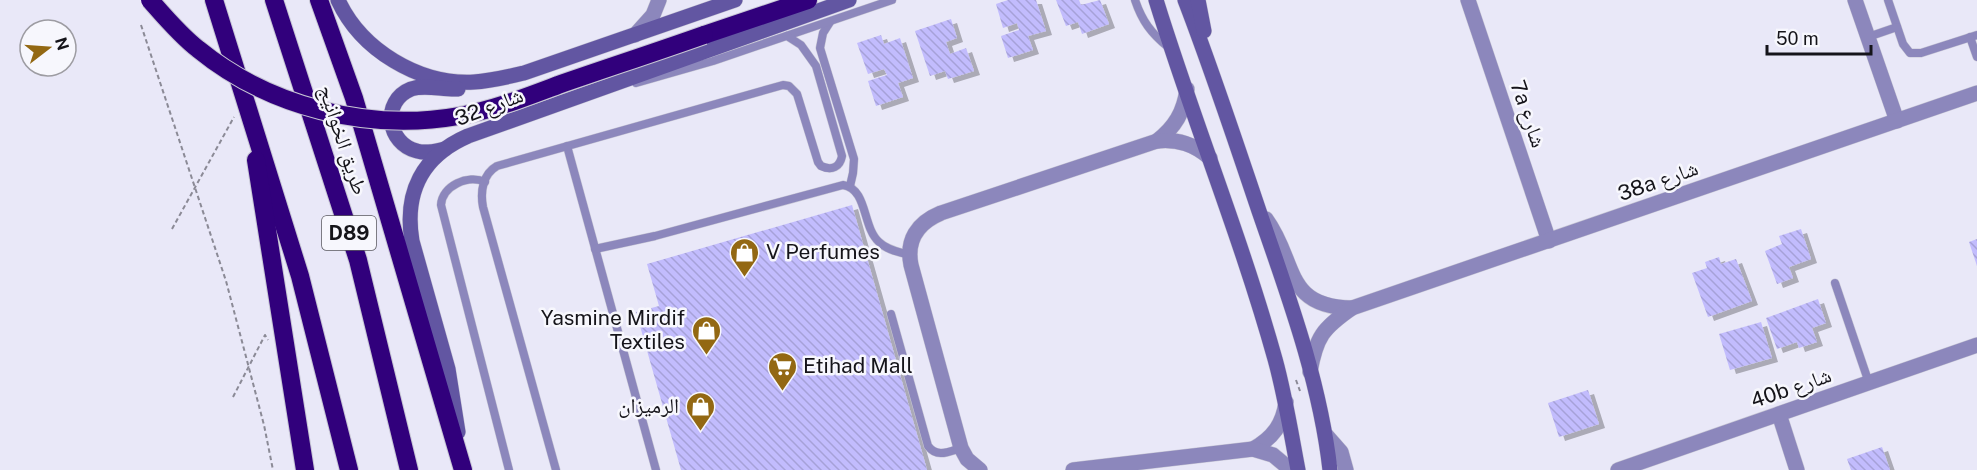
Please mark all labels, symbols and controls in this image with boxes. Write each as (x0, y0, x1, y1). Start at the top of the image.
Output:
north arrow (18, 18, 78, 78)
scale bar (1767, 18, 1870, 56)
text: 50 m (1776, 28, 1819, 49)
text: N (51, 35, 73, 53)
street label: 7a شارع (1504, 77, 1552, 151)
street label: طريق الخوانيج (313, 82, 373, 198)
street label: شارع 32 (451, 82, 527, 132)
street label: 38a شارع (1614, 155, 1702, 207)
road number: D89 (322, 216, 376, 250)
shop icon: V Perfumes (729, 236, 761, 278)
place label: V Perfumes (766, 239, 880, 264)
place label: Yasmine Mirdif Textiles (541, 305, 685, 354)
shop icon: Yasmine Mirdif Textiles (690, 314, 722, 356)
supermarket icon: Etihad Mall (766, 350, 798, 392)
place label: Etihad Mall (803, 353, 913, 378)
street label: 40b شارع (1747, 362, 1835, 414)
shop icon: الرميزان (684, 390, 716, 432)
place label: الرميزان (618, 393, 679, 418)

